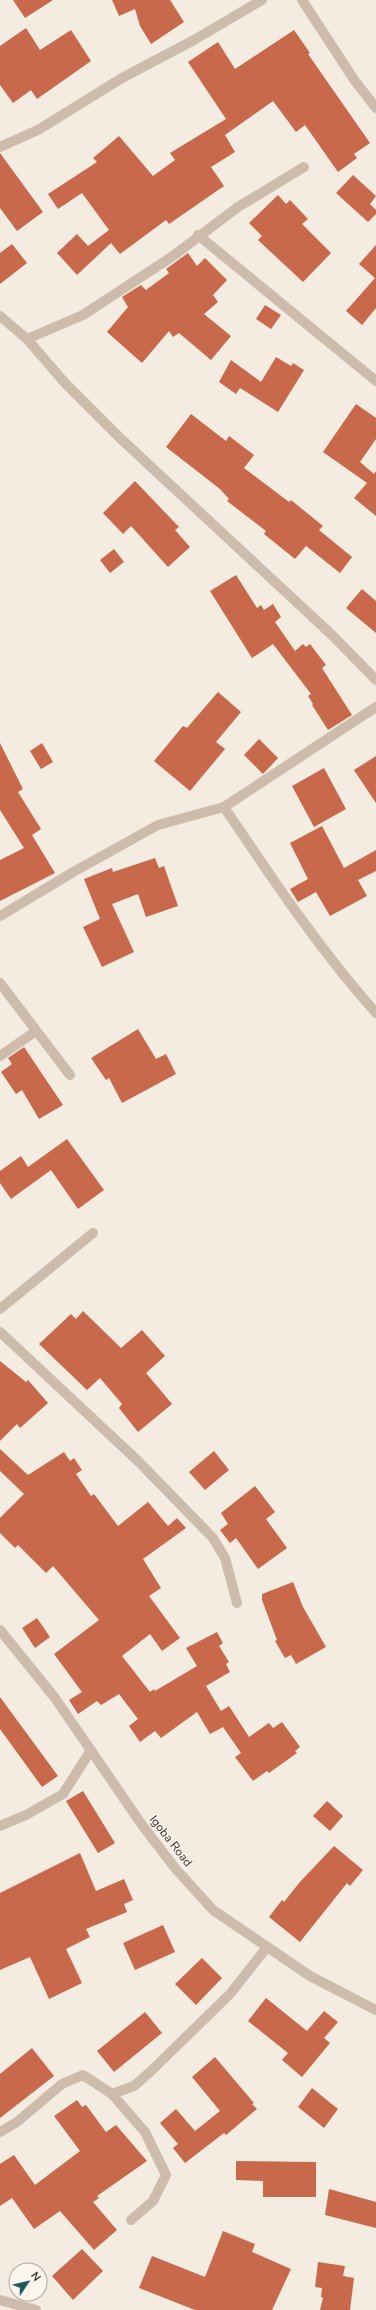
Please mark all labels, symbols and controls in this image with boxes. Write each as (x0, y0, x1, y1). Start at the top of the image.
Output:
street label: Igoba Road (146, 1812, 196, 1870)
north arrow (8, 2262, 48, 2302)
text: N (27, 2269, 44, 2284)

